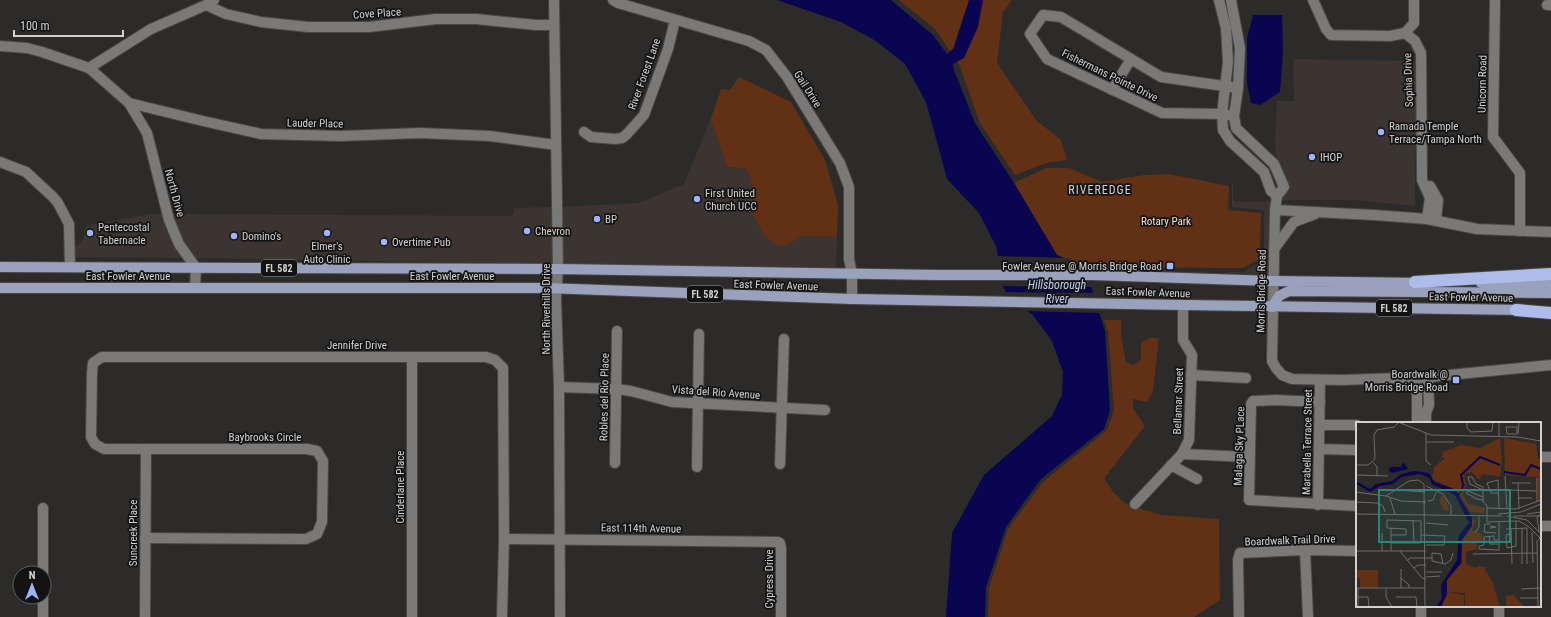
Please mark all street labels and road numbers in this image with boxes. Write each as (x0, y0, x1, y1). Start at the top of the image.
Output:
street label: Cove Place (353, 5, 401, 22)
street label: River Forest Lane (626, 37, 663, 112)
street label: Fishermans Pointe Drive (1060, 47, 1160, 104)
street label: Sophia Drive (1401, 53, 1416, 107)
street label: Unicorn Road (1475, 55, 1490, 113)
street label: Gail Drive (791, 68, 824, 110)
street label: Lauder Place (287, 117, 343, 130)
street label: North Drive (162, 168, 187, 218)
street label: Morris Bridge Road (1254, 249, 1269, 333)
road number: FL 582 (261, 260, 297, 276)
street label: North Riverhills Drive (540, 264, 553, 354)
street label: East Fowler Avenue (86, 270, 170, 283)
street label: East Fowler Avenue (410, 270, 494, 283)
street label: East Fowler Avenue (733, 278, 818, 293)
street label: East Fowler Avenue (1105, 285, 1190, 300)
road number: FL 582 (687, 286, 723, 302)
street label: East Fowler Avenue (1429, 290, 1513, 305)
road number: FL 582 (1376, 300, 1412, 316)
street label: Jennifer Drive (327, 339, 387, 352)
street label: Robles del Rio Place (597, 353, 612, 441)
street label: Bellamar Street (1171, 367, 1186, 435)
street label: Vista del Rio Avenue (671, 383, 761, 402)
street label: Marabella Terrace Street (1300, 389, 1315, 495)
street label: Malaga Sky PLace (1232, 406, 1247, 486)
street label: Baybrooks Circle (229, 431, 301, 444)
street label: Cinderlane Place (394, 451, 407, 523)
street label: Suncreek Place (127, 500, 140, 566)
street label: East 114th Avenue (601, 521, 681, 536)
street label: Boardwalk Trail Drive (1244, 532, 1336, 549)
street label: Cypress Drive (763, 549, 776, 609)

